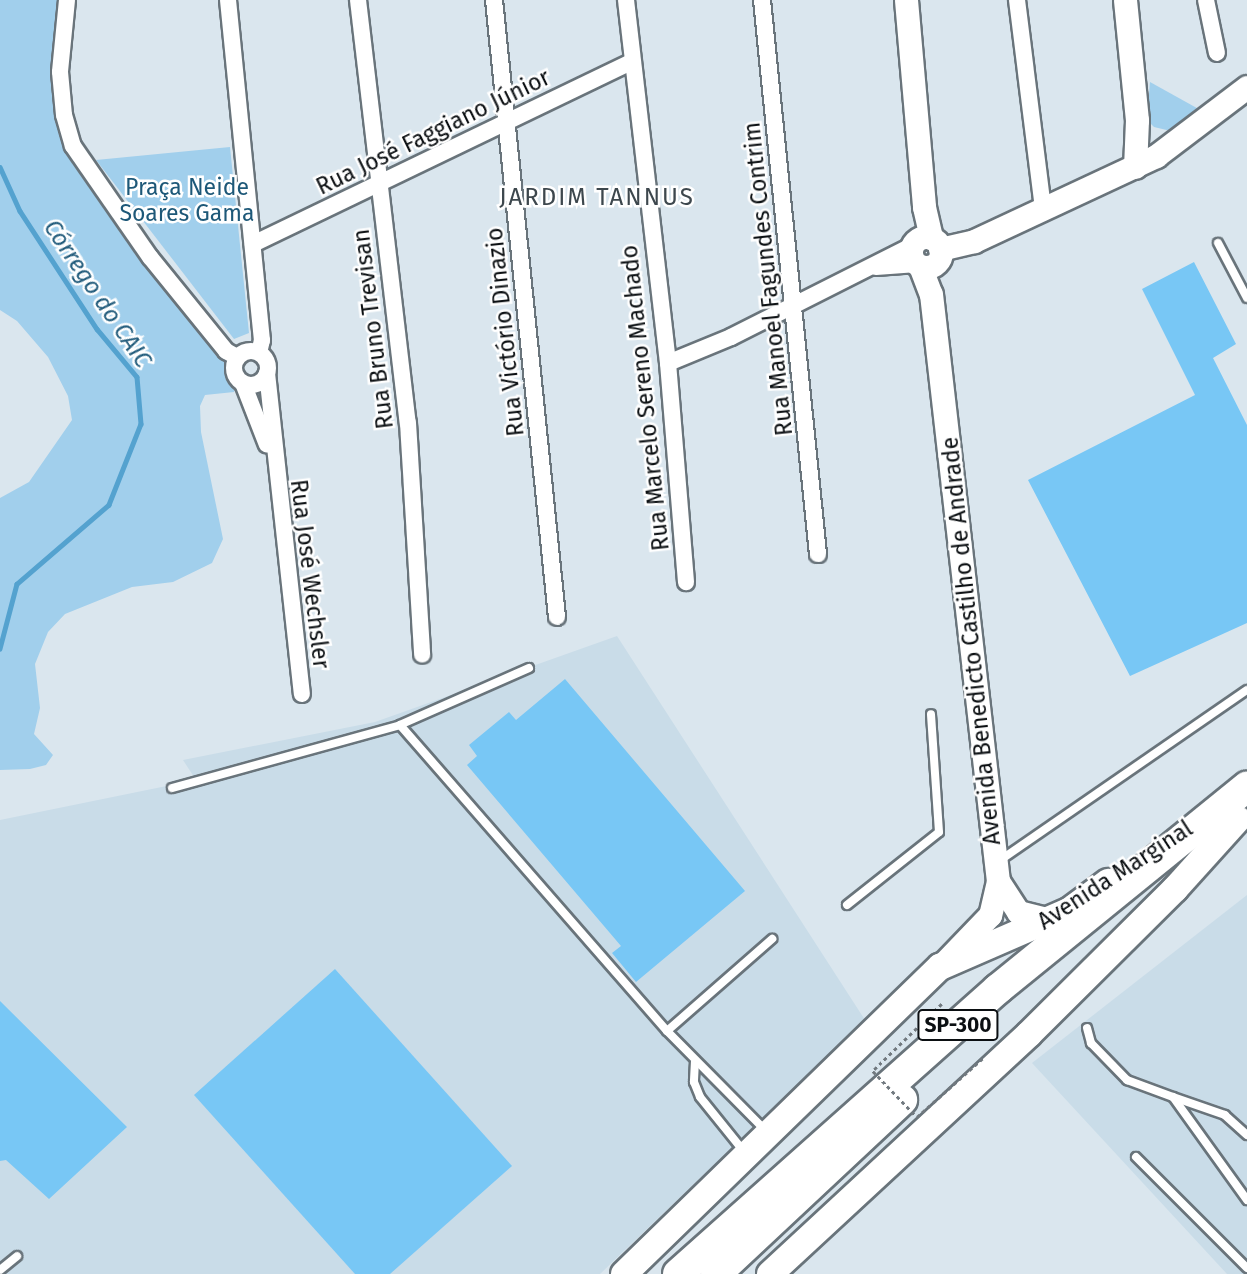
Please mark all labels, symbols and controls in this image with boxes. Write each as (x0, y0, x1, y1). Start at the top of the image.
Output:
street label: Rua José Faggiano Júnior (312, 63, 554, 201)
street label: Rua Manoel Fagundes Contrim (738, 121, 798, 437)
park label: Praça Neide Soares Gama (119, 173, 255, 227)
district label: JARDIM TANNUS (501, 184, 693, 212)
water label: Córrego do CAIC (37, 215, 157, 373)
street label: Rua Victório Dinazio (480, 226, 530, 438)
street label: Rua Bruno Trevisan (347, 227, 399, 431)
street label: Rua Marcelo Sereno Machado (615, 244, 675, 552)
street label: Avenida Benedicto Castilho de Andrade (936, 435, 1006, 847)
street label: Rua José Wechsler (285, 478, 335, 670)
street label: Avenida Marginal (1032, 815, 1198, 935)
road number: SP-300 (916, 1007, 1000, 1042)

